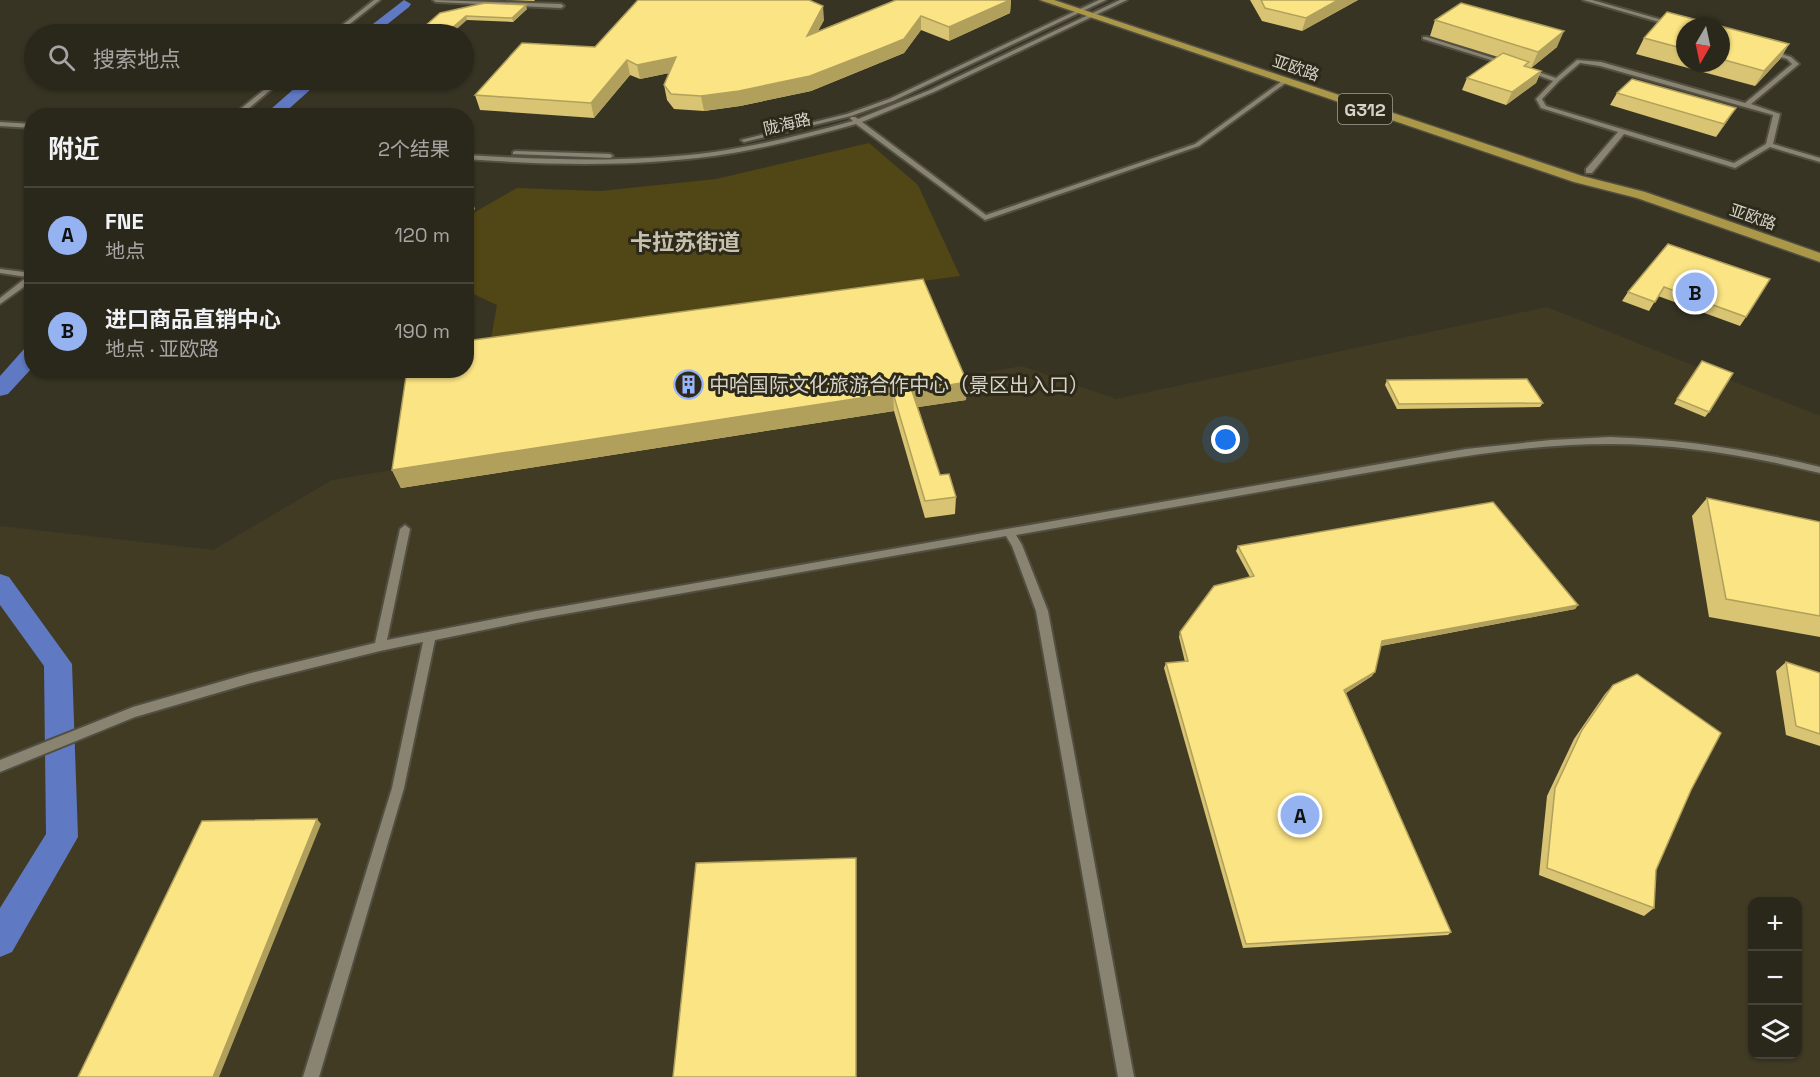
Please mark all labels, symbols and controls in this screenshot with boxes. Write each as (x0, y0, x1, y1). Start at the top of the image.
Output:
north arrow (1676, 18, 1730, 72)
search box (24, 24, 474, 90)
icon: search (45, 41, 78, 74)
text: 搜索地点 (93, 45, 181, 73)
street label: 亚欧路 (1270, 50, 1322, 86)
road number: G312 (1338, 94, 1392, 124)
street label: 陇海路 (761, 108, 813, 140)
text: 附近 (48, 132, 100, 166)
text: 2个结果 (378, 136, 450, 162)
street label: 亚欧路 (1727, 199, 1779, 235)
text: FNE (105, 207, 144, 235)
text: A (61, 222, 74, 248)
text: 120 m (394, 222, 450, 248)
district label: 卡拉苏街道 (630, 228, 740, 256)
text: 地点 (105, 238, 145, 264)
pin: B (1676, 270, 1714, 314)
text: 进口商品直销中心 (105, 305, 281, 333)
text: B (61, 318, 74, 344)
text: 190 m (394, 318, 450, 344)
text: 地点 · 亚欧路 (105, 336, 219, 362)
building icon: 中哈国际文化旅游合作中心（景区出入口） (672, 369, 704, 401)
place label: 中哈国际文化旅游合作中心（景区出入口） (709, 372, 1089, 398)
your location (1211, 425, 1240, 454)
pin: A (1280, 792, 1320, 838)
map controls (1748, 897, 1802, 1059)
button: + (1748, 897, 1802, 951)
button: − (1748, 951, 1802, 1005)
button: layers (1748, 1005, 1802, 1059)

